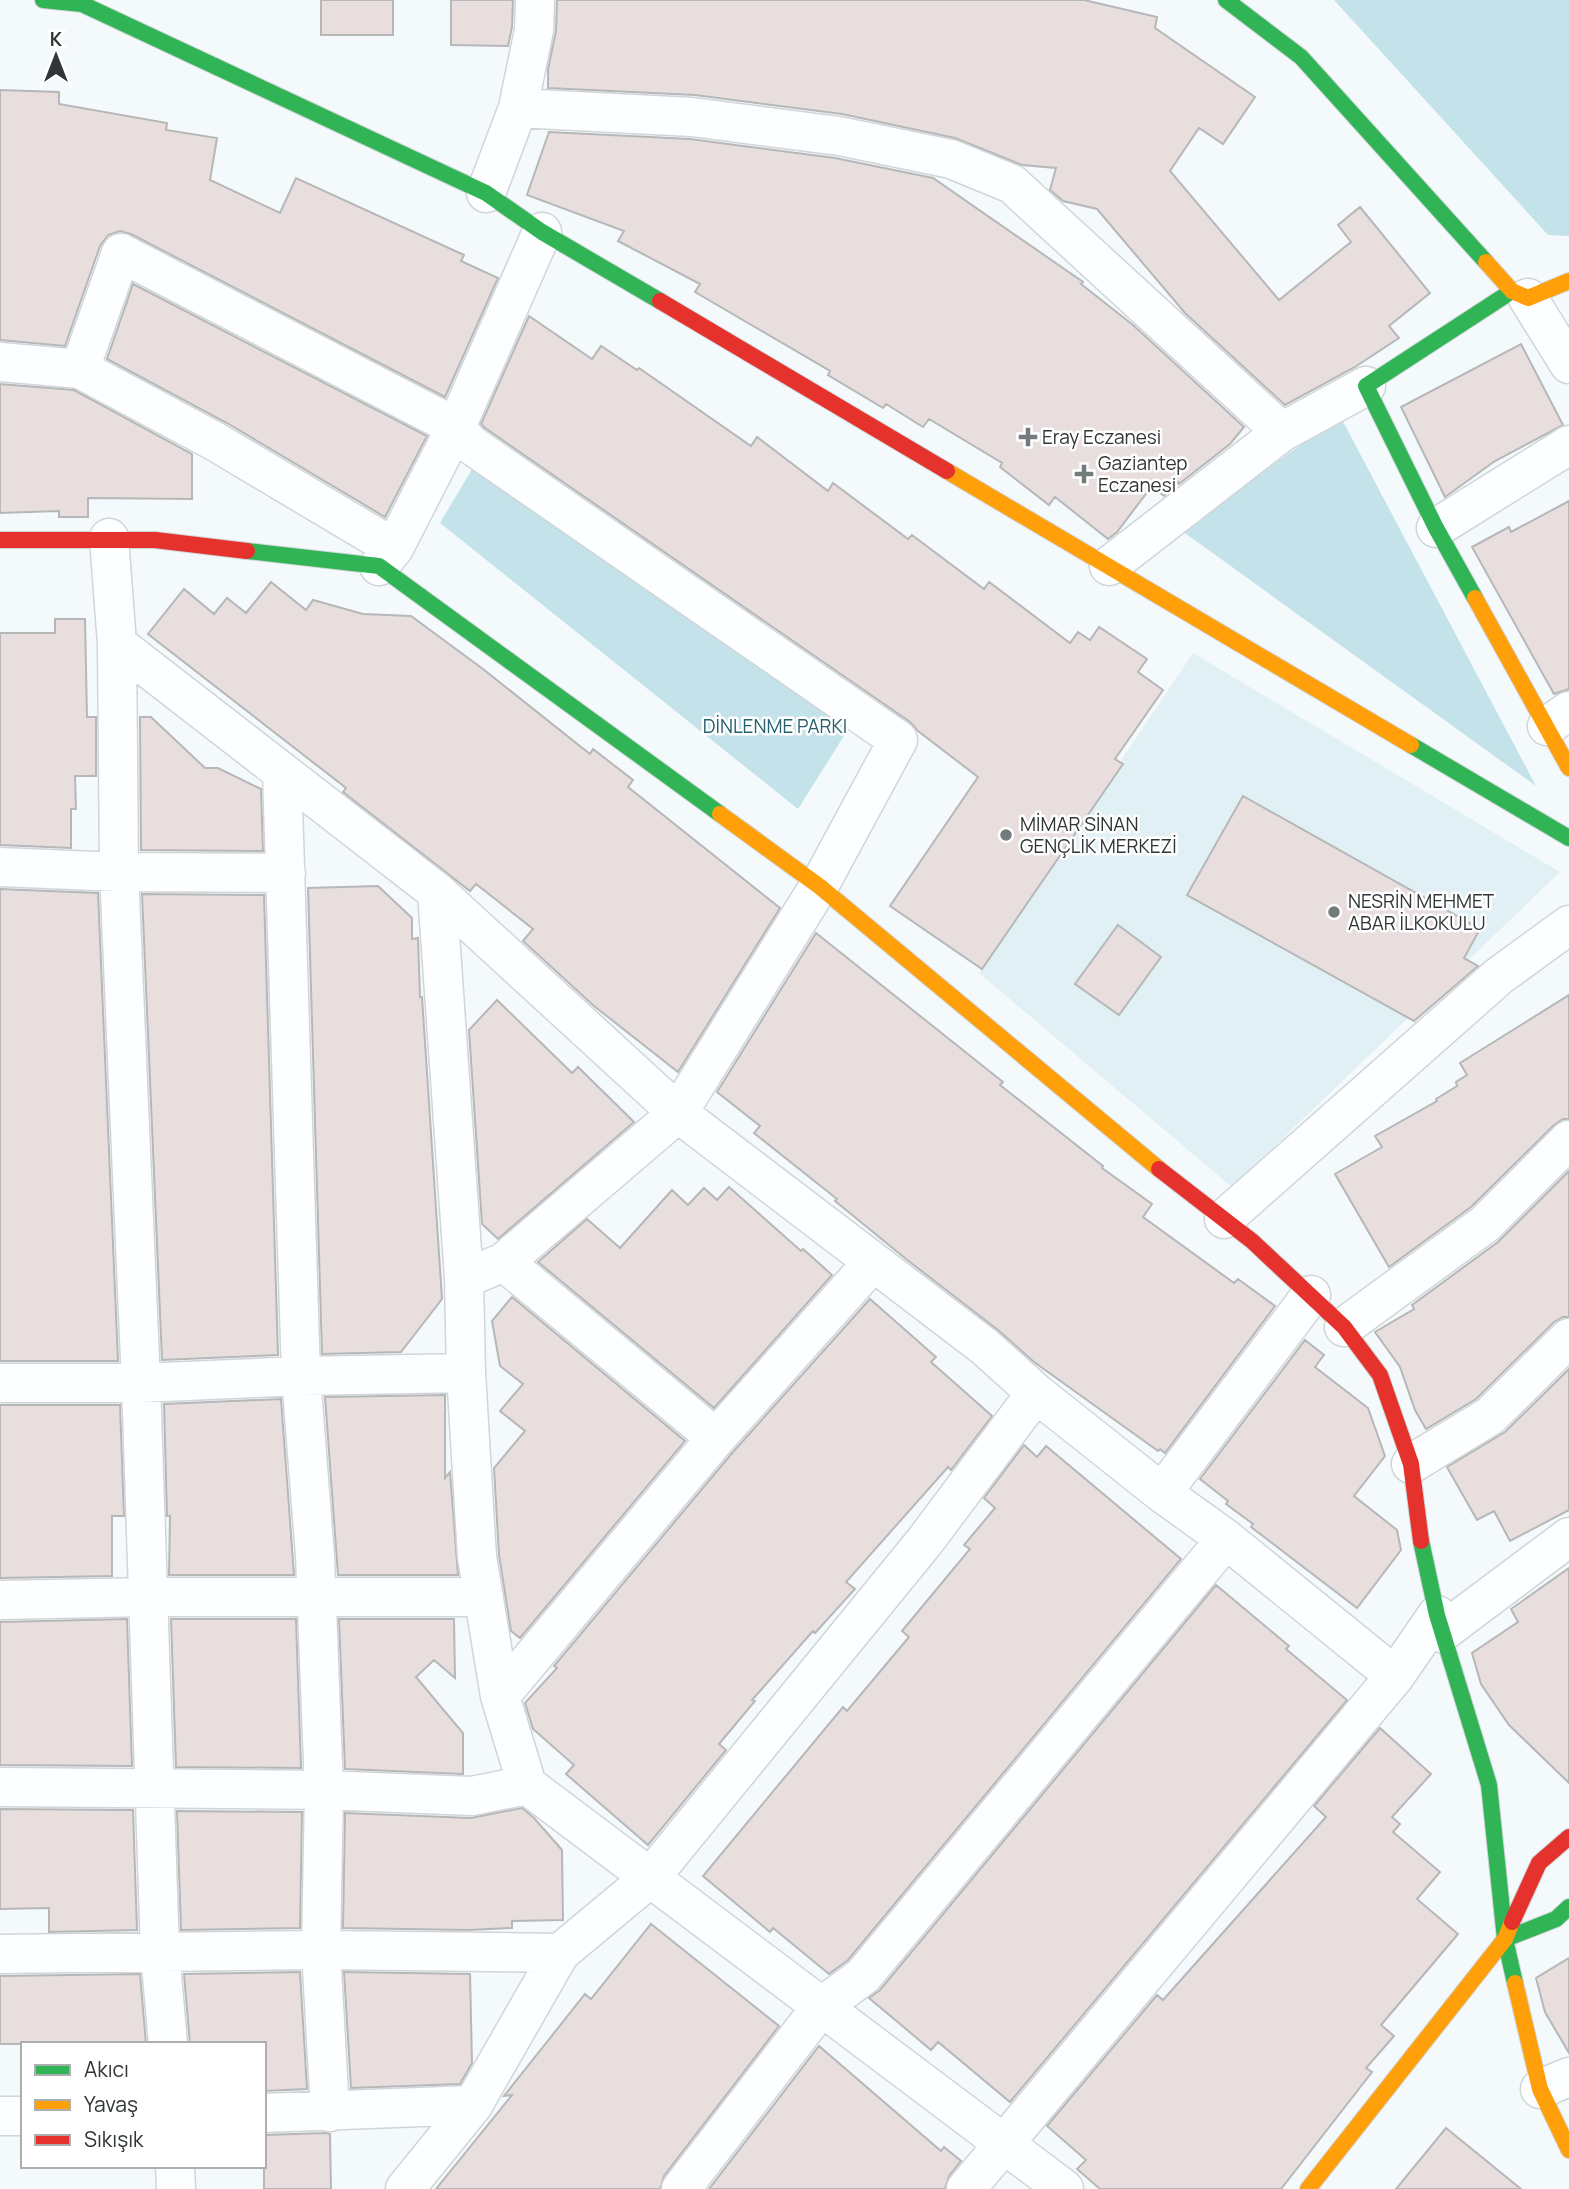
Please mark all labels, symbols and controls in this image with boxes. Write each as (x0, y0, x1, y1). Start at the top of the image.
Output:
north arrow (21, 21, 91, 91)
text: K (50, 26, 63, 52)
place label: Eray Eczanesi (1042, 424, 1161, 450)
marker: Eray Eczanesi (1020, 429, 1036, 445)
place label: Gaziantep Eczanesi (1098, 450, 1188, 498)
marker: Gaziantep Eczanesi (1076, 466, 1092, 482)
park label: DİNLENME PARKI (703, 713, 847, 739)
place label: MİMAR SİNAN GENÇLİK MERKEZİ (1020, 811, 1177, 859)
marker: MİMAR SİNAN GENÇLİK MERKEZİ (998, 827, 1014, 843)
place label: NESRİN MEHMET ABAR İLKOKULU (1348, 888, 1495, 936)
marker: NESRİN MEHMET ABAR İLKOKULU (1326, 904, 1342, 920)
legend (21, 2042, 266, 2168)
text: Akıcı (84, 2055, 129, 2083)
text: Yavaş (84, 2090, 138, 2118)
text: Sıkışık (84, 2125, 144, 2153)

